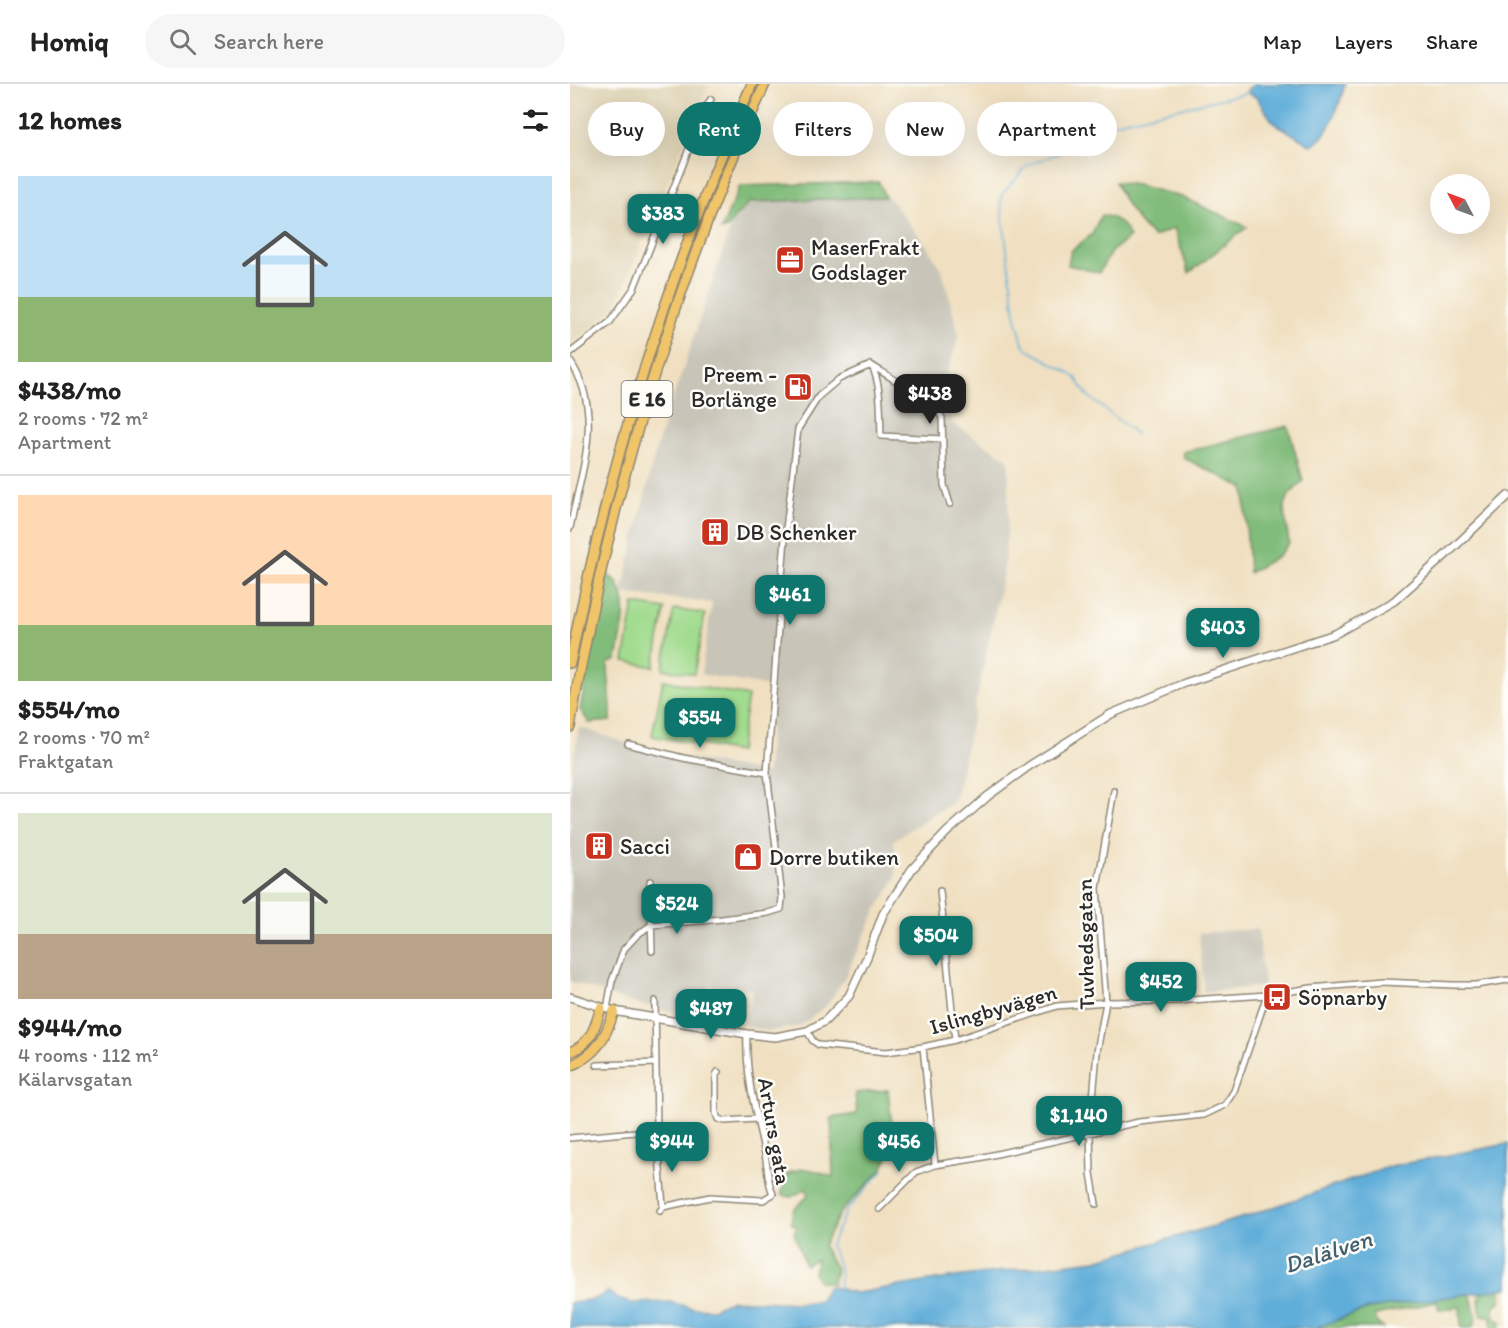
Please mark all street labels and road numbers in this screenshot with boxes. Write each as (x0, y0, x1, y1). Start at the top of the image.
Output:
road number: E 16 (622, 381, 673, 417)
street label: Tuvhedsgatan (1071, 878, 1100, 1010)
street label: Islingbyvägen (926, 978, 1060, 1041)
street label: Arturs gata (752, 1075, 797, 1187)

